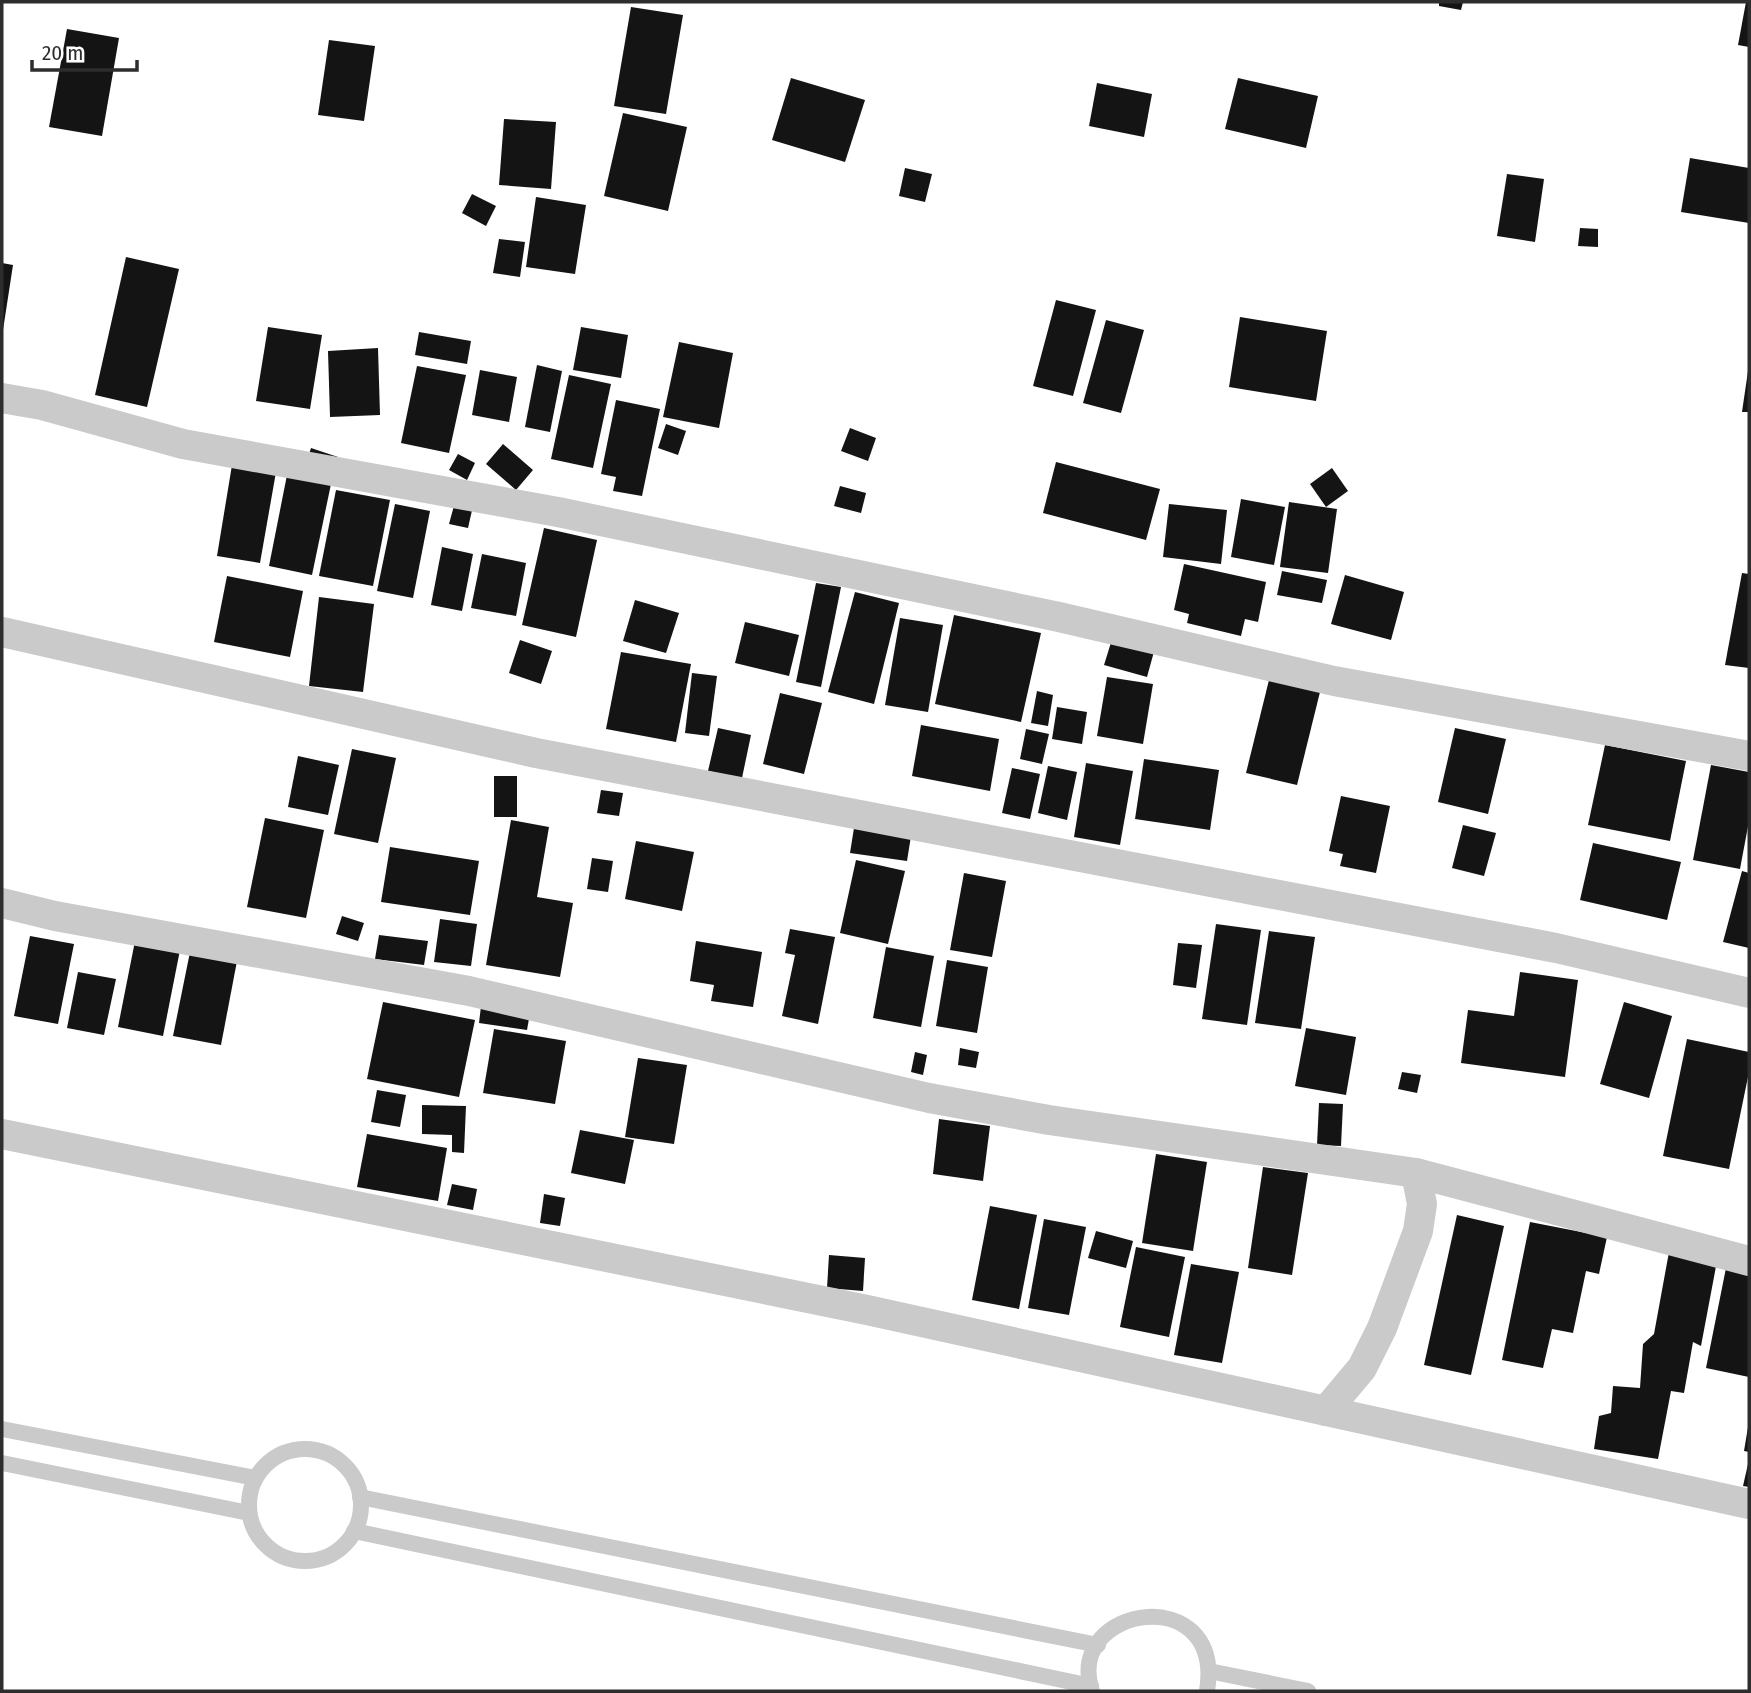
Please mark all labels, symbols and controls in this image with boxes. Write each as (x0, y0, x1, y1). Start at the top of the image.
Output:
scale bar (32, 28, 136, 72)
text: 20 m (42, 40, 83, 66)

